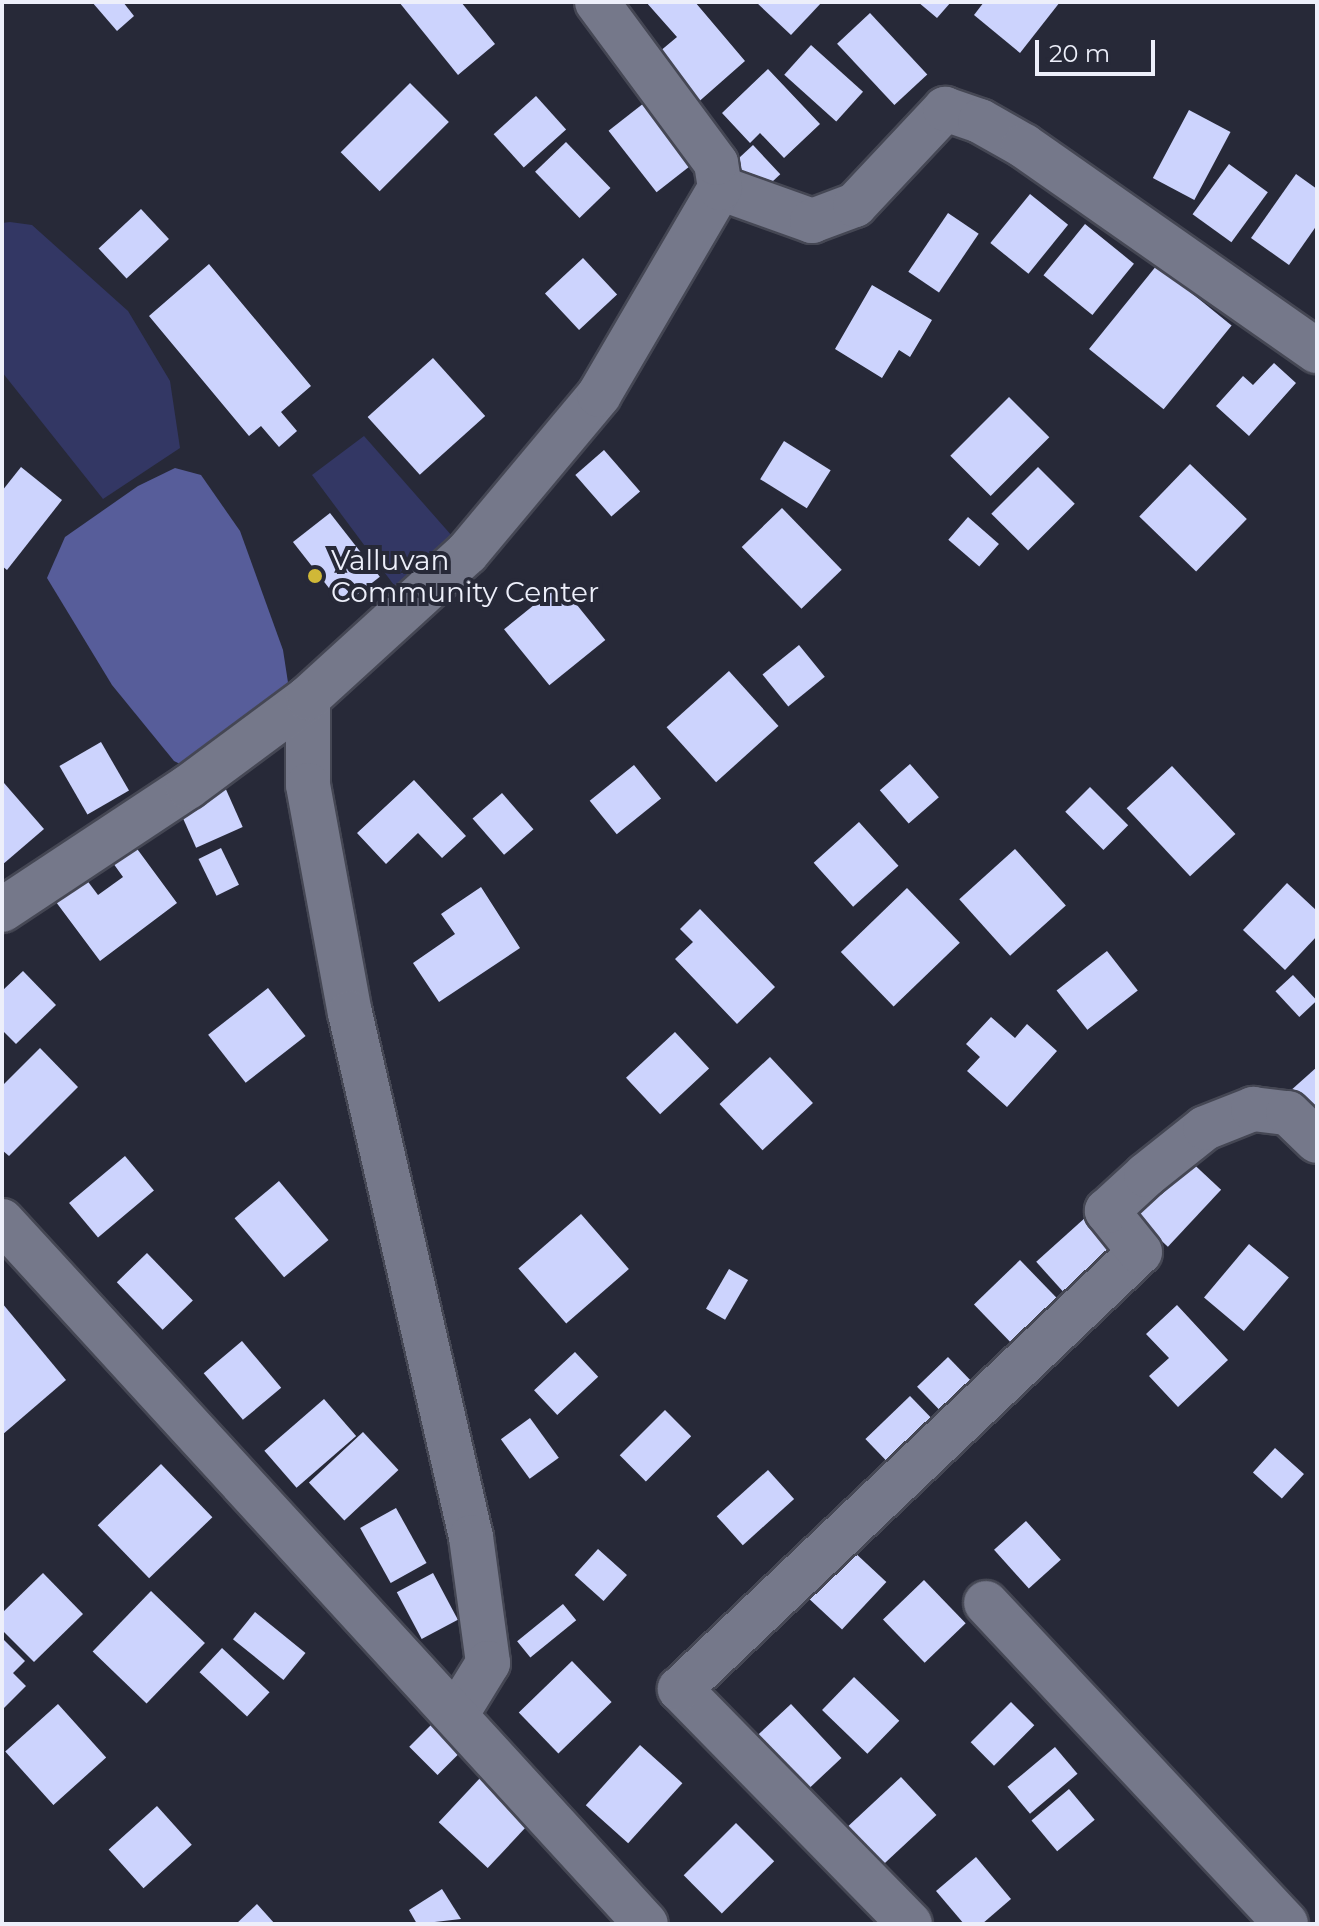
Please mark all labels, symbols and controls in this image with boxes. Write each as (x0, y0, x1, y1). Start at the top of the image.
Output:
scale bar (1039, 24, 1159, 74)
text: 20 m (1049, 39, 1110, 68)
place label: Valluvan Community Center (331, 543, 599, 609)
marker: Valluvan Community Center (306, 567, 324, 585)

